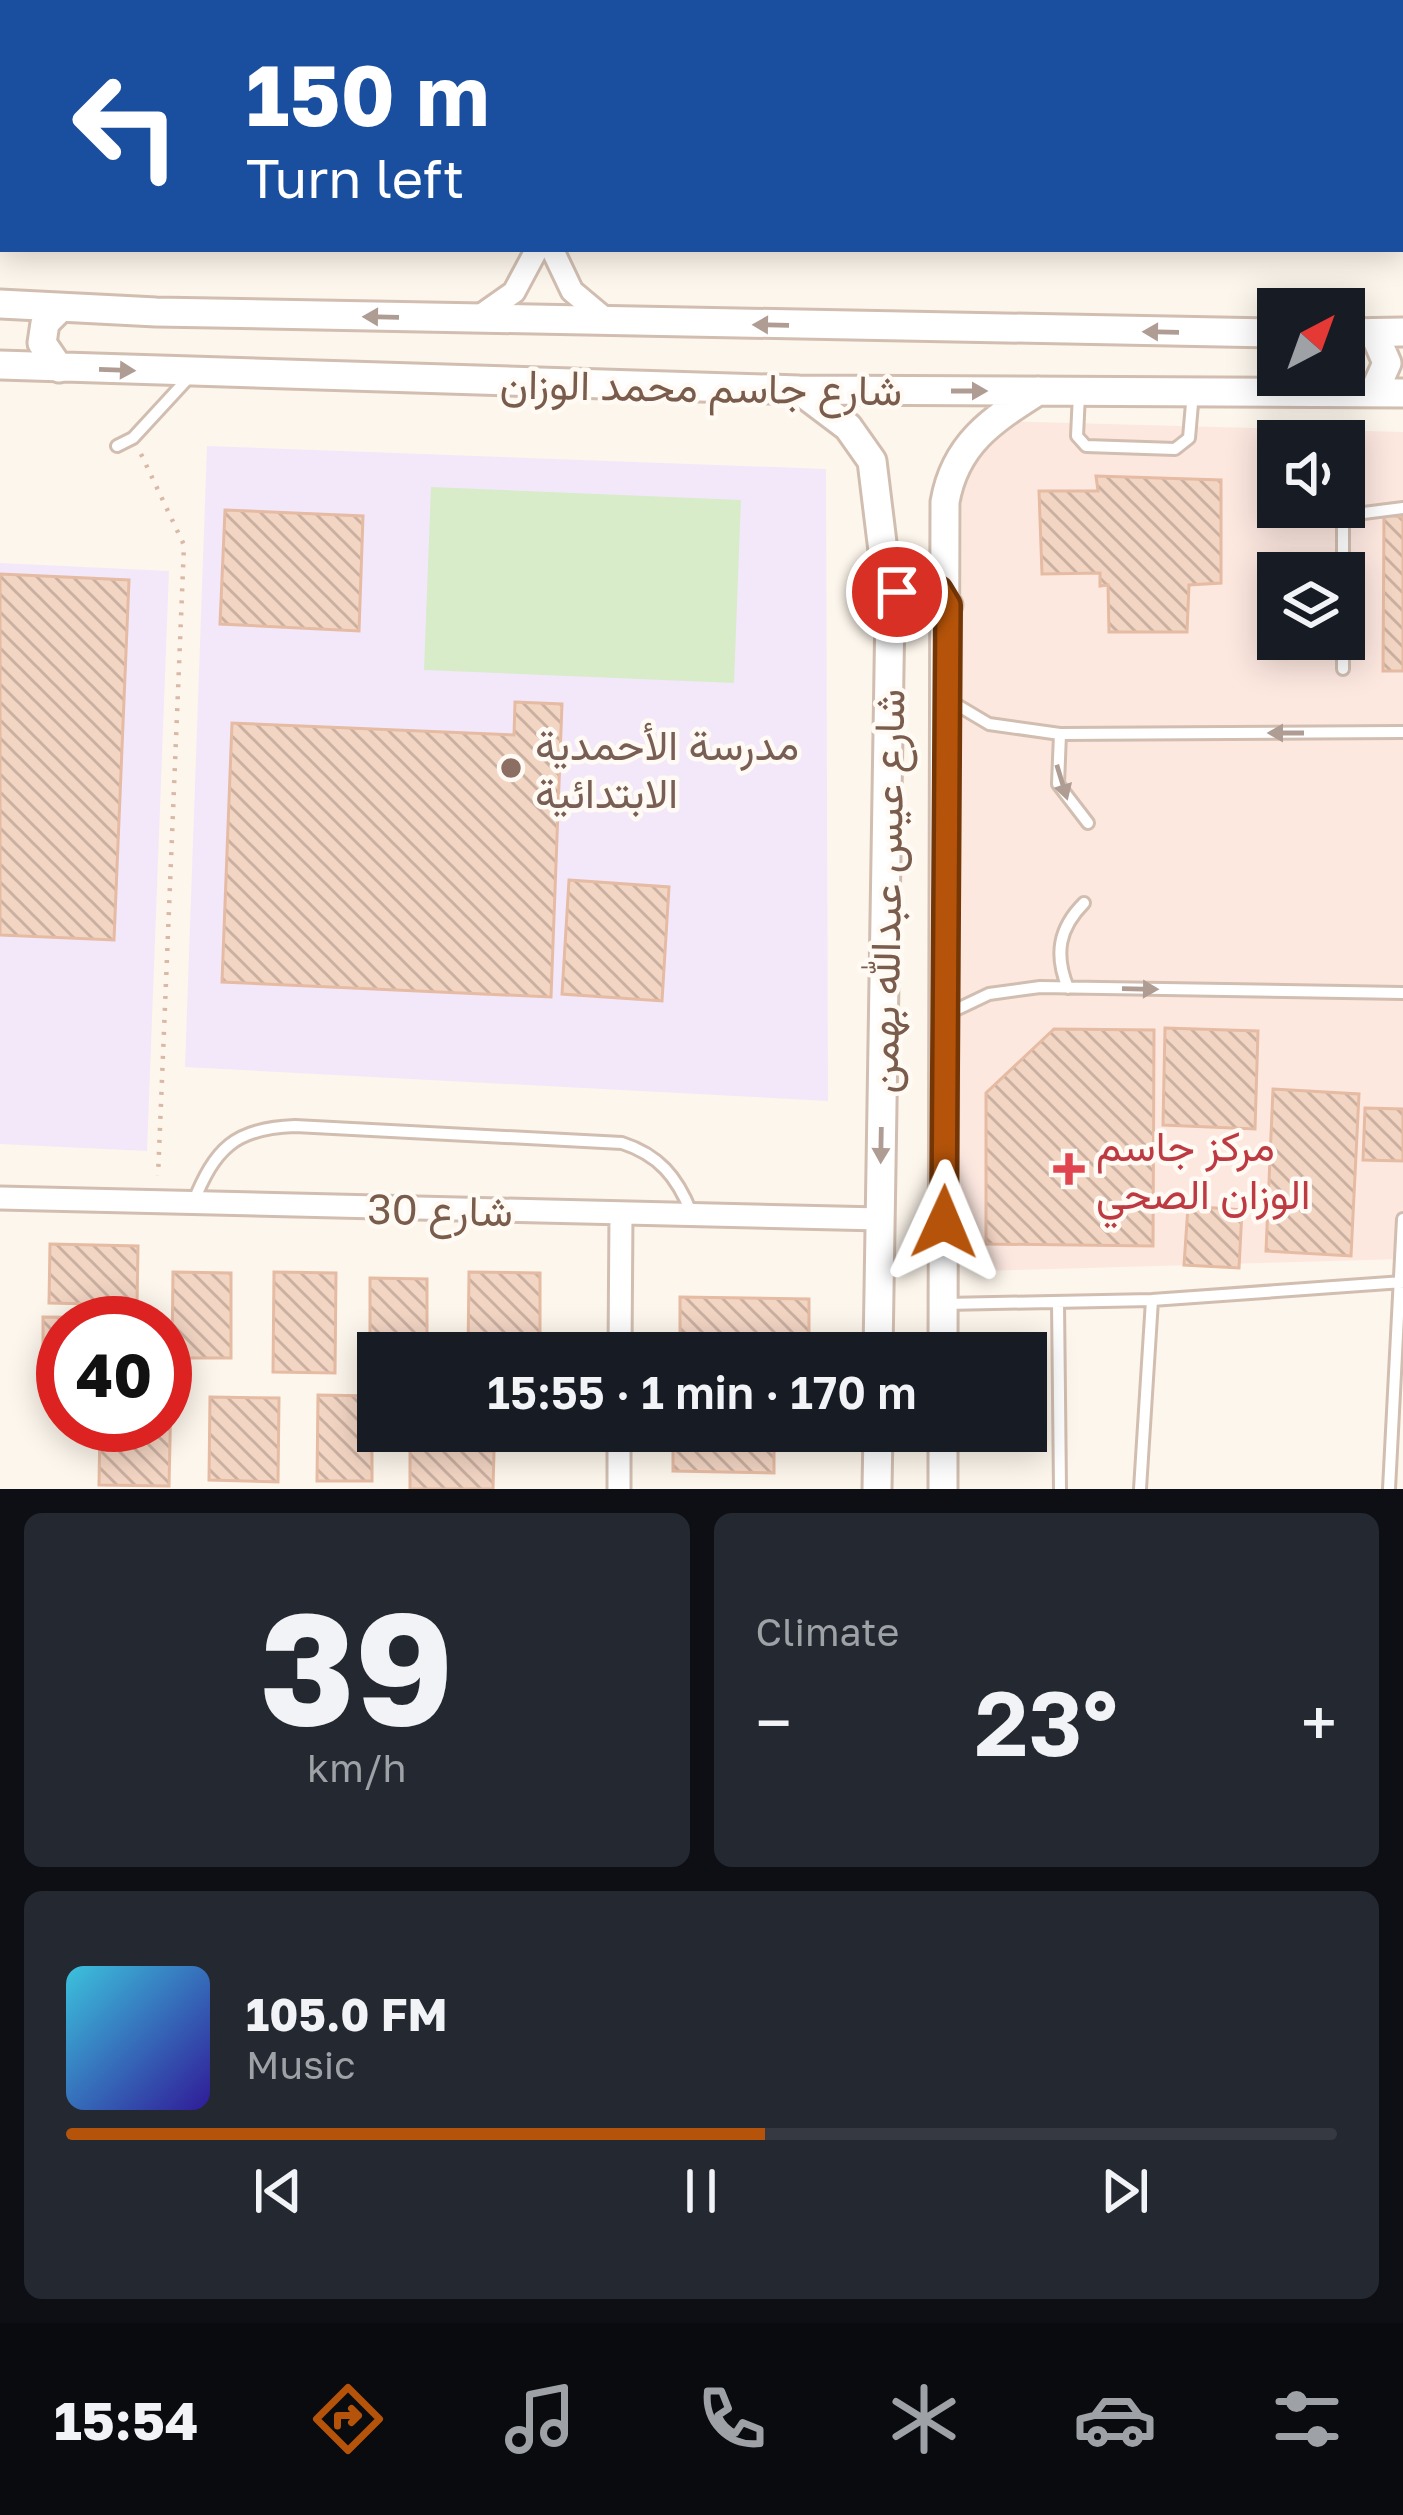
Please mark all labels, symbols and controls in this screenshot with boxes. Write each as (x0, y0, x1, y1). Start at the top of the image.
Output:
text: 150 m (246, 44, 490, 144)
icon: left (48, 48, 204, 204)
text: Turn left (246, 145, 464, 210)
north arrow (1257, 288, 1365, 396)
map controls (1257, 288, 1365, 660)
one-way arrow (361, 308, 399, 327)
one-way arrow (751, 315, 789, 335)
one-way arrow (1141, 322, 1179, 341)
street label: شارع جاسم محمد الوزان (499, 357, 903, 420)
one-way arrow (99, 361, 137, 380)
one-way arrow (951, 381, 989, 401)
button: sound (1257, 420, 1365, 528)
pin (846, 541, 948, 643)
button: layers (1257, 552, 1365, 660)
icon: arrive (864, 559, 930, 625)
street label: شارع عيس عبدالله بهمن (856, 688, 919, 1094)
place label: مدرسة الأحمدية الابتدائية (535, 719, 799, 818)
one-way arrow (1266, 723, 1304, 743)
marker: مدرسة الأحمدية الابتدائية (498, 755, 524, 781)
one-way arrow (1053, 765, 1072, 801)
one-way arrow (1122, 979, 1160, 999)
place label: مركز جاسم الوزان الصحي (1096, 1120, 1311, 1229)
one-way arrow (871, 1127, 891, 1165)
marker: مركز جاسم الوزان الصحي (1053, 1153, 1085, 1185)
position arrow (881, 1159, 1007, 1285)
street label: شارع 30 (367, 1183, 513, 1240)
speed limit sign: 40 (36, 1296, 192, 1452)
text: 15:55 · 1 min · 170 m (487, 1365, 917, 1419)
text: 39 (260, 1572, 454, 1759)
text: Climate (756, 1608, 899, 1655)
text: 23° (975, 1668, 1118, 1776)
text: − (756, 1682, 792, 1762)
text: + (1301, 1682, 1337, 1762)
text: km/h (307, 1744, 406, 1791)
text: 105.0 FM (246, 1987, 448, 2041)
text: Music (246, 2041, 356, 2088)
icon: previous (245, 2158, 311, 2224)
icon: pause (668, 2158, 734, 2224)
icon: next (1092, 2158, 1158, 2224)
icon: directions (306, 2377, 390, 2461)
icon: music (498, 2377, 582, 2461)
icon: phone (690, 2377, 774, 2461)
icon: climate (882, 2377, 966, 2461)
icon: car (1073, 2377, 1157, 2461)
icon: filters (1265, 2377, 1349, 2461)
text: 15:54 (54, 2387, 199, 2452)

